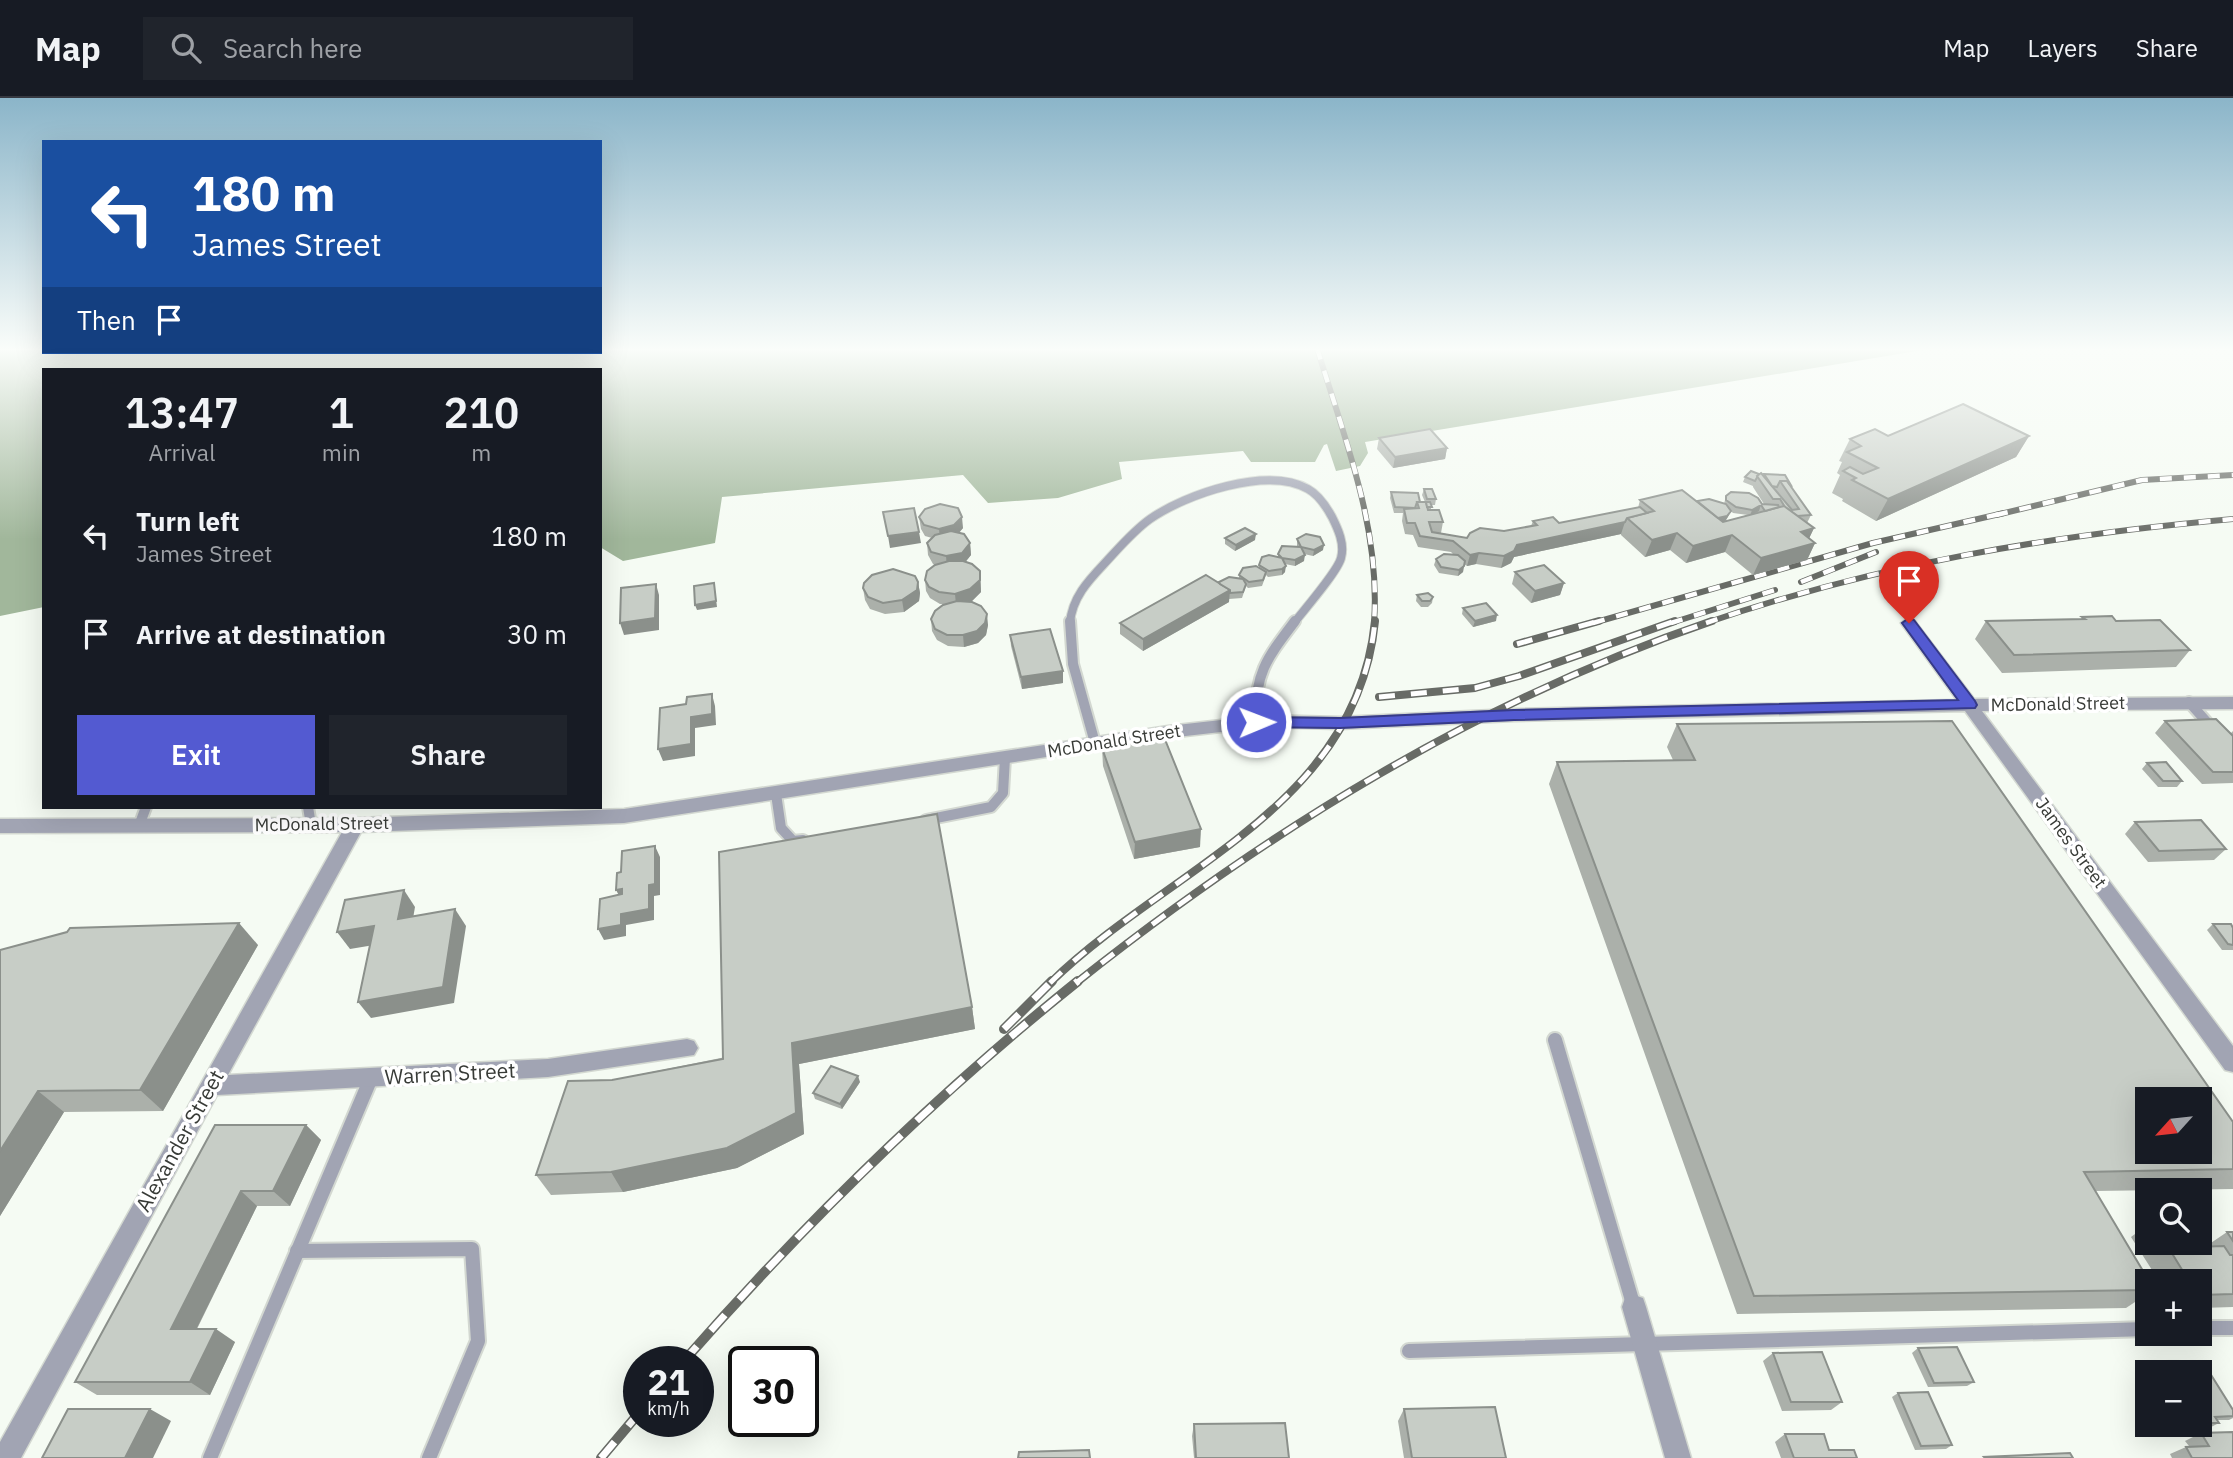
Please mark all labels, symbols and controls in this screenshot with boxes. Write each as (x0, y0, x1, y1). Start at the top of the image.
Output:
search box (143, 17, 633, 80)
text: Map (35, 27, 101, 70)
icon: search (167, 29, 205, 67)
text: Search here (223, 31, 362, 65)
text: Map (1943, 32, 1990, 64)
text: Layers (2028, 32, 2098, 64)
text: Share (2136, 32, 2198, 64)
text: 180 m (192, 161, 336, 224)
icon: left (77, 168, 168, 259)
text: James Street (192, 223, 382, 265)
icon: arrive (150, 301, 188, 339)
text: Then (77, 303, 136, 337)
text: 13:47 (125, 385, 239, 440)
text: 1 (329, 385, 354, 440)
text: 210 (444, 385, 519, 440)
text: Arrival (148, 437, 215, 467)
text: min (322, 437, 361, 467)
text: m (471, 437, 491, 467)
text: Turn left (136, 504, 239, 538)
icon: left (77, 517, 115, 555)
text: 180 m (491, 519, 567, 553)
text: James Street (136, 538, 272, 568)
pin (1879, 551, 1939, 623)
icon: arrive (1890, 562, 1928, 600)
icon: arrive (77, 615, 115, 653)
text: Arrive at destination (136, 617, 386, 651)
text: 30 m (507, 617, 567, 651)
position arrow (1219, 685, 1293, 759)
street label: McDonald Street (1990, 691, 2125, 716)
button: Exit (77, 715, 315, 795)
button: Share (329, 715, 567, 795)
street label: McDonald Street (1046, 719, 1182, 762)
street label: James Street (2031, 793, 2112, 893)
street label: McDonald Street (254, 811, 389, 836)
street label: Warren Street (384, 1056, 516, 1090)
street label: Alexander Street (129, 1065, 230, 1216)
north arrow (2135, 1087, 2212, 1164)
map controls (2135, 1087, 2212, 1437)
button: search (2135, 1178, 2212, 1255)
button: + (2135, 1269, 2212, 1346)
speed limit sign: 30 (728, 1346, 819, 1437)
text: 21 (647, 1359, 690, 1405)
button: − (2135, 1360, 2212, 1437)
text: km/h (647, 1397, 690, 1420)

